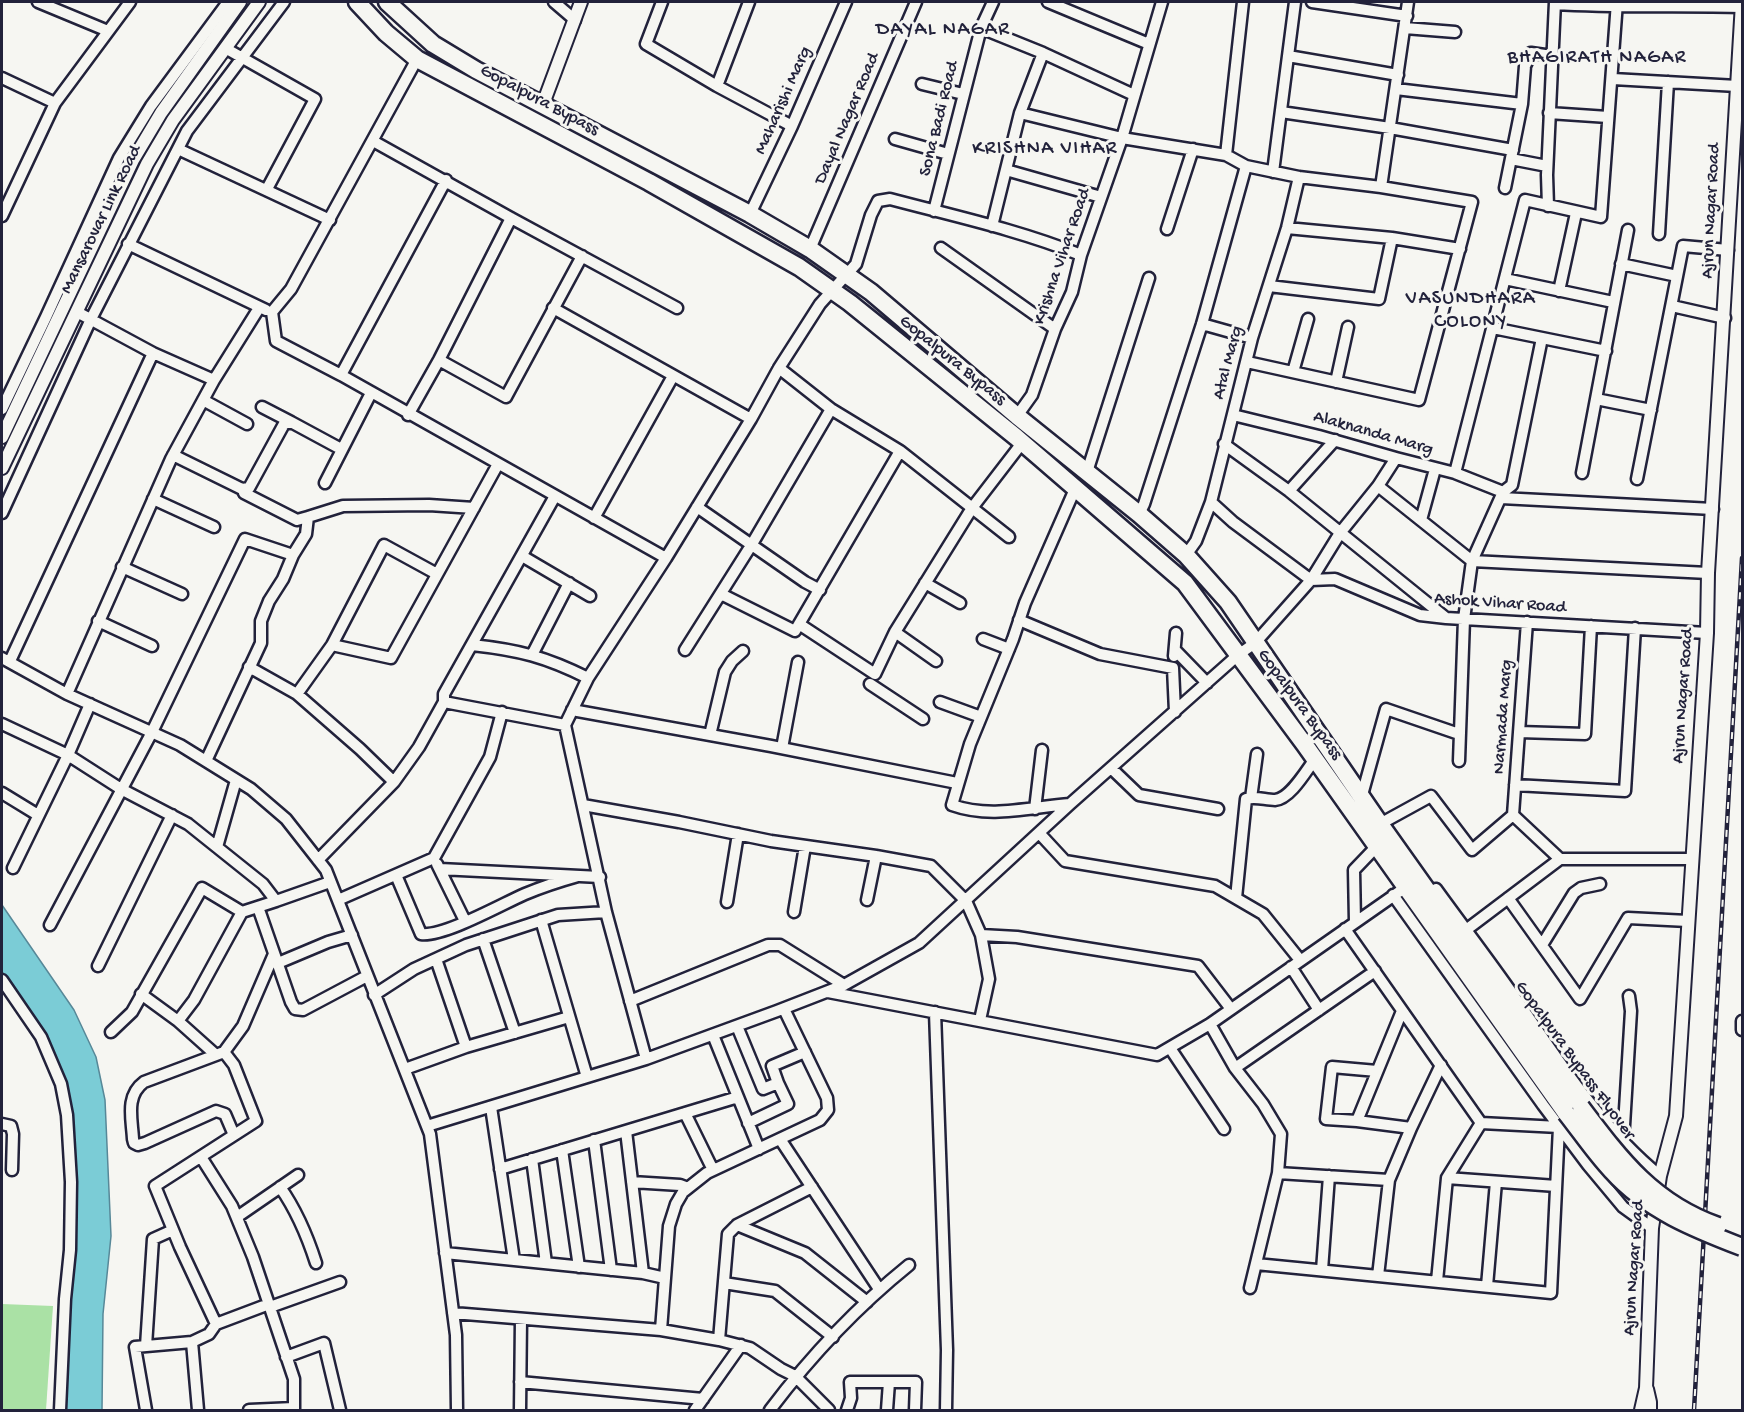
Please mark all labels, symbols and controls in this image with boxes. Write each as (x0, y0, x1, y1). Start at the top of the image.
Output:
district label: DAYAL NAGAR (876, 19, 1010, 43)
street label: Maharishi Marg (751, 44, 817, 158)
district label: BHAGIRATH NAGAR (1507, 47, 1687, 71)
street label: Dayal Nagar Road (811, 50, 885, 188)
street label: Sona Badi Road (915, 59, 965, 179)
street label: Gopalpura Bypass (476, 61, 602, 141)
district label: KRISHNA VIHAR (972, 138, 1118, 162)
street label: Mansarovar Link Road (57, 142, 147, 298)
street label: Ajrun Nagar Road (1698, 143, 1726, 279)
street label: Krishna Vihar Road (1030, 186, 1096, 328)
district label: VASUNDHARA COLONY (1406, 288, 1536, 335)
street label: Gopalpura Bypass (894, 311, 1010, 411)
street label: Atal Marg (1209, 324, 1249, 402)
street label: Alaknanda Marg (1311, 407, 1435, 461)
street label: Ashok Vihar Road (1433, 589, 1567, 619)
street label: Ajrun Nagar Road (1669, 628, 1699, 764)
street label: Gopalpura Bypass (1252, 645, 1346, 765)
street label: Narmada Marg (1489, 659, 1519, 775)
street label: Gopalpura Bypass Flyover (1509, 977, 1639, 1145)
street label: Ajrun Nagar Road (1620, 1200, 1650, 1336)

